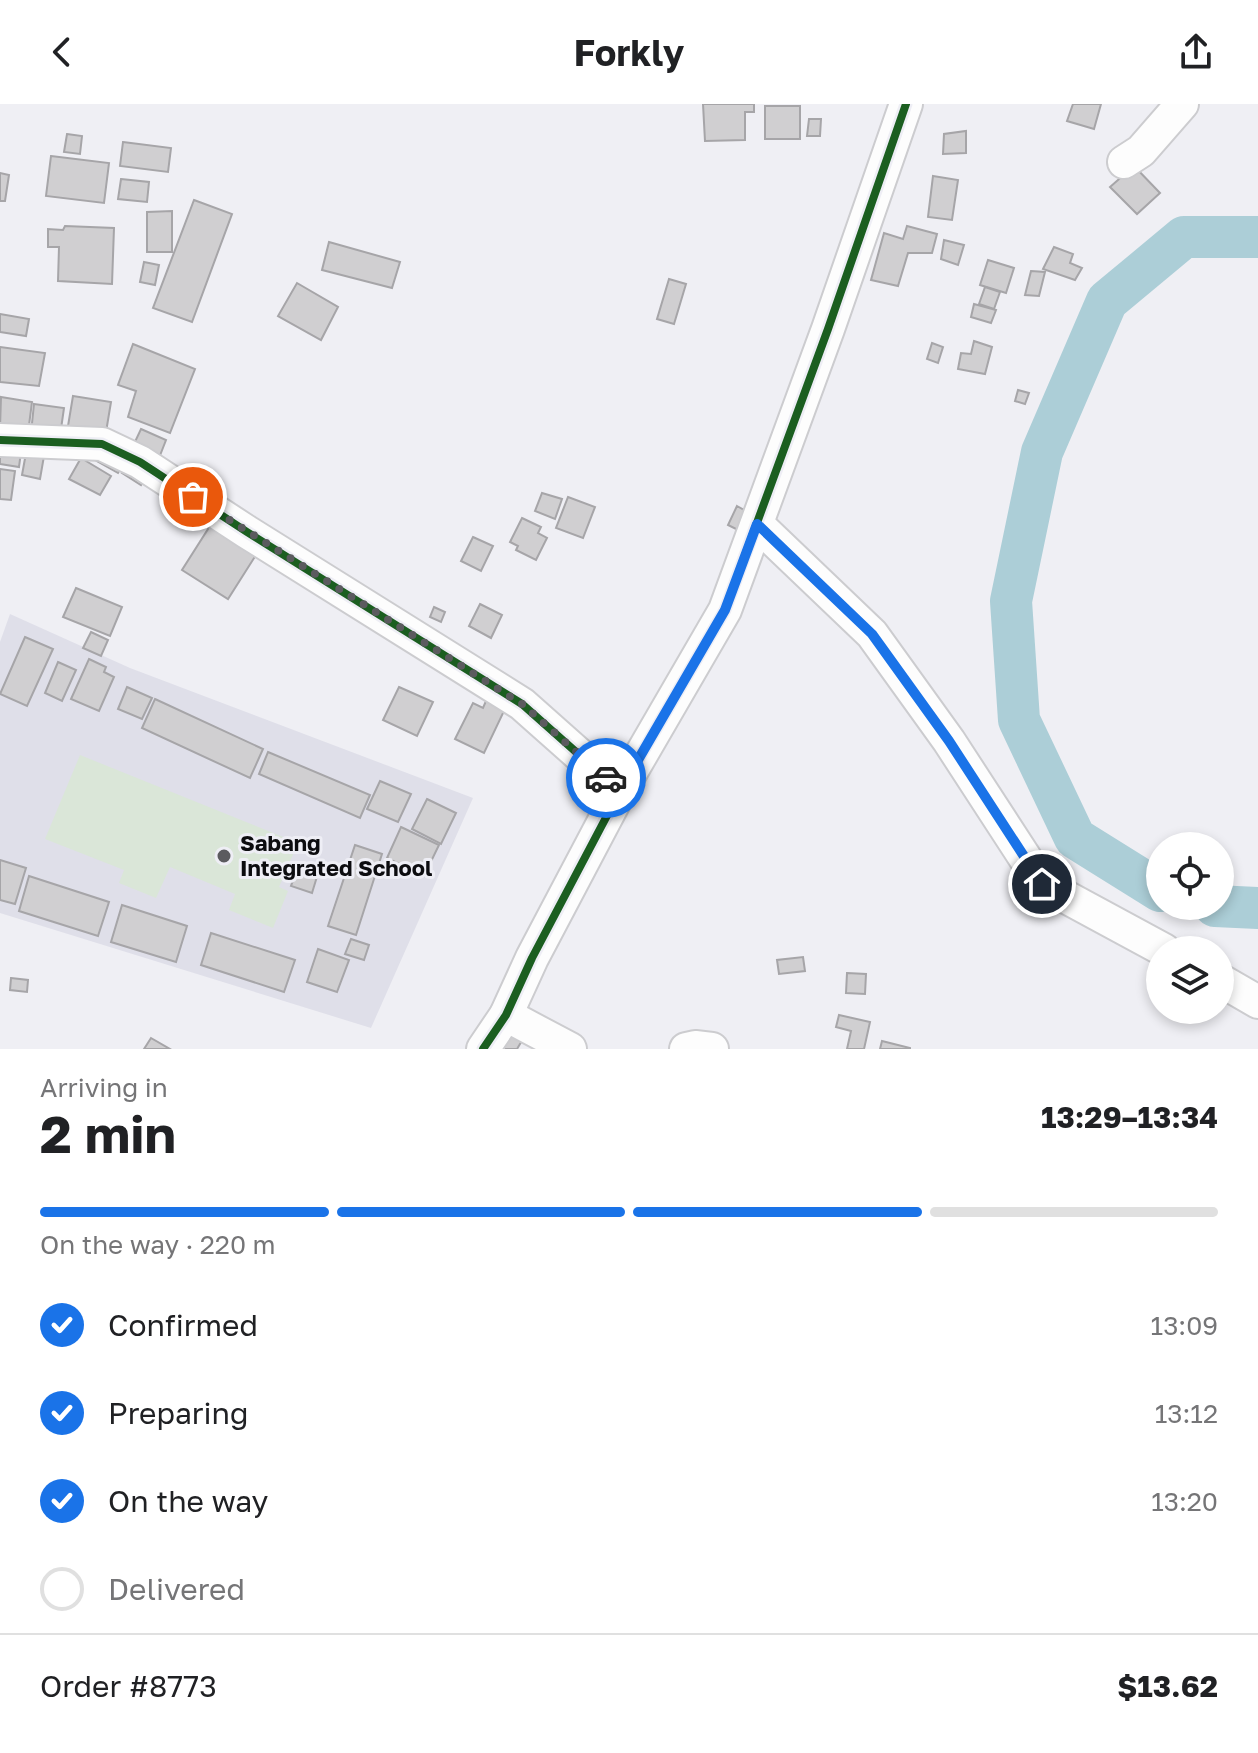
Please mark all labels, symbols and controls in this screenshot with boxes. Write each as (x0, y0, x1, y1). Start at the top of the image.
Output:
icon: back (40, 30, 84, 74)
icon: share (1174, 30, 1218, 74)
text: Forkly (574, 31, 684, 74)
pin (159, 463, 227, 531)
icon: bag (171, 475, 215, 519)
courier (566, 738, 646, 818)
icon: car (584, 756, 628, 800)
place label: Sabang Integrated School (240, 829, 432, 881)
map controls (1146, 832, 1234, 1024)
button: locate (1146, 832, 1234, 920)
marker: Sabang Integrated School (215, 847, 233, 865)
pin (1008, 850, 1076, 918)
icon: home (1020, 862, 1064, 906)
button: layers (1146, 936, 1234, 1024)
text: Arriving in (40, 1072, 168, 1103)
text: 13:29–13:34 (1041, 1099, 1218, 1135)
text: 2 min (40, 1102, 176, 1164)
text: On the way · 220 m (40, 1229, 276, 1260)
icon: check (40, 1303, 84, 1347)
text: Confirmed (108, 1307, 258, 1343)
text: 13:09 (1151, 1310, 1218, 1341)
icon: check (40, 1391, 84, 1435)
text: Preparing (108, 1395, 249, 1431)
text: 13:12 (1155, 1398, 1218, 1429)
icon: check (40, 1479, 84, 1523)
text: On the way (108, 1483, 268, 1519)
text: 13:20 (1151, 1486, 1218, 1517)
text: Delivered (108, 1571, 245, 1607)
text: Order #8773 (40, 1668, 217, 1704)
text: $13.62 (1117, 1668, 1218, 1704)

